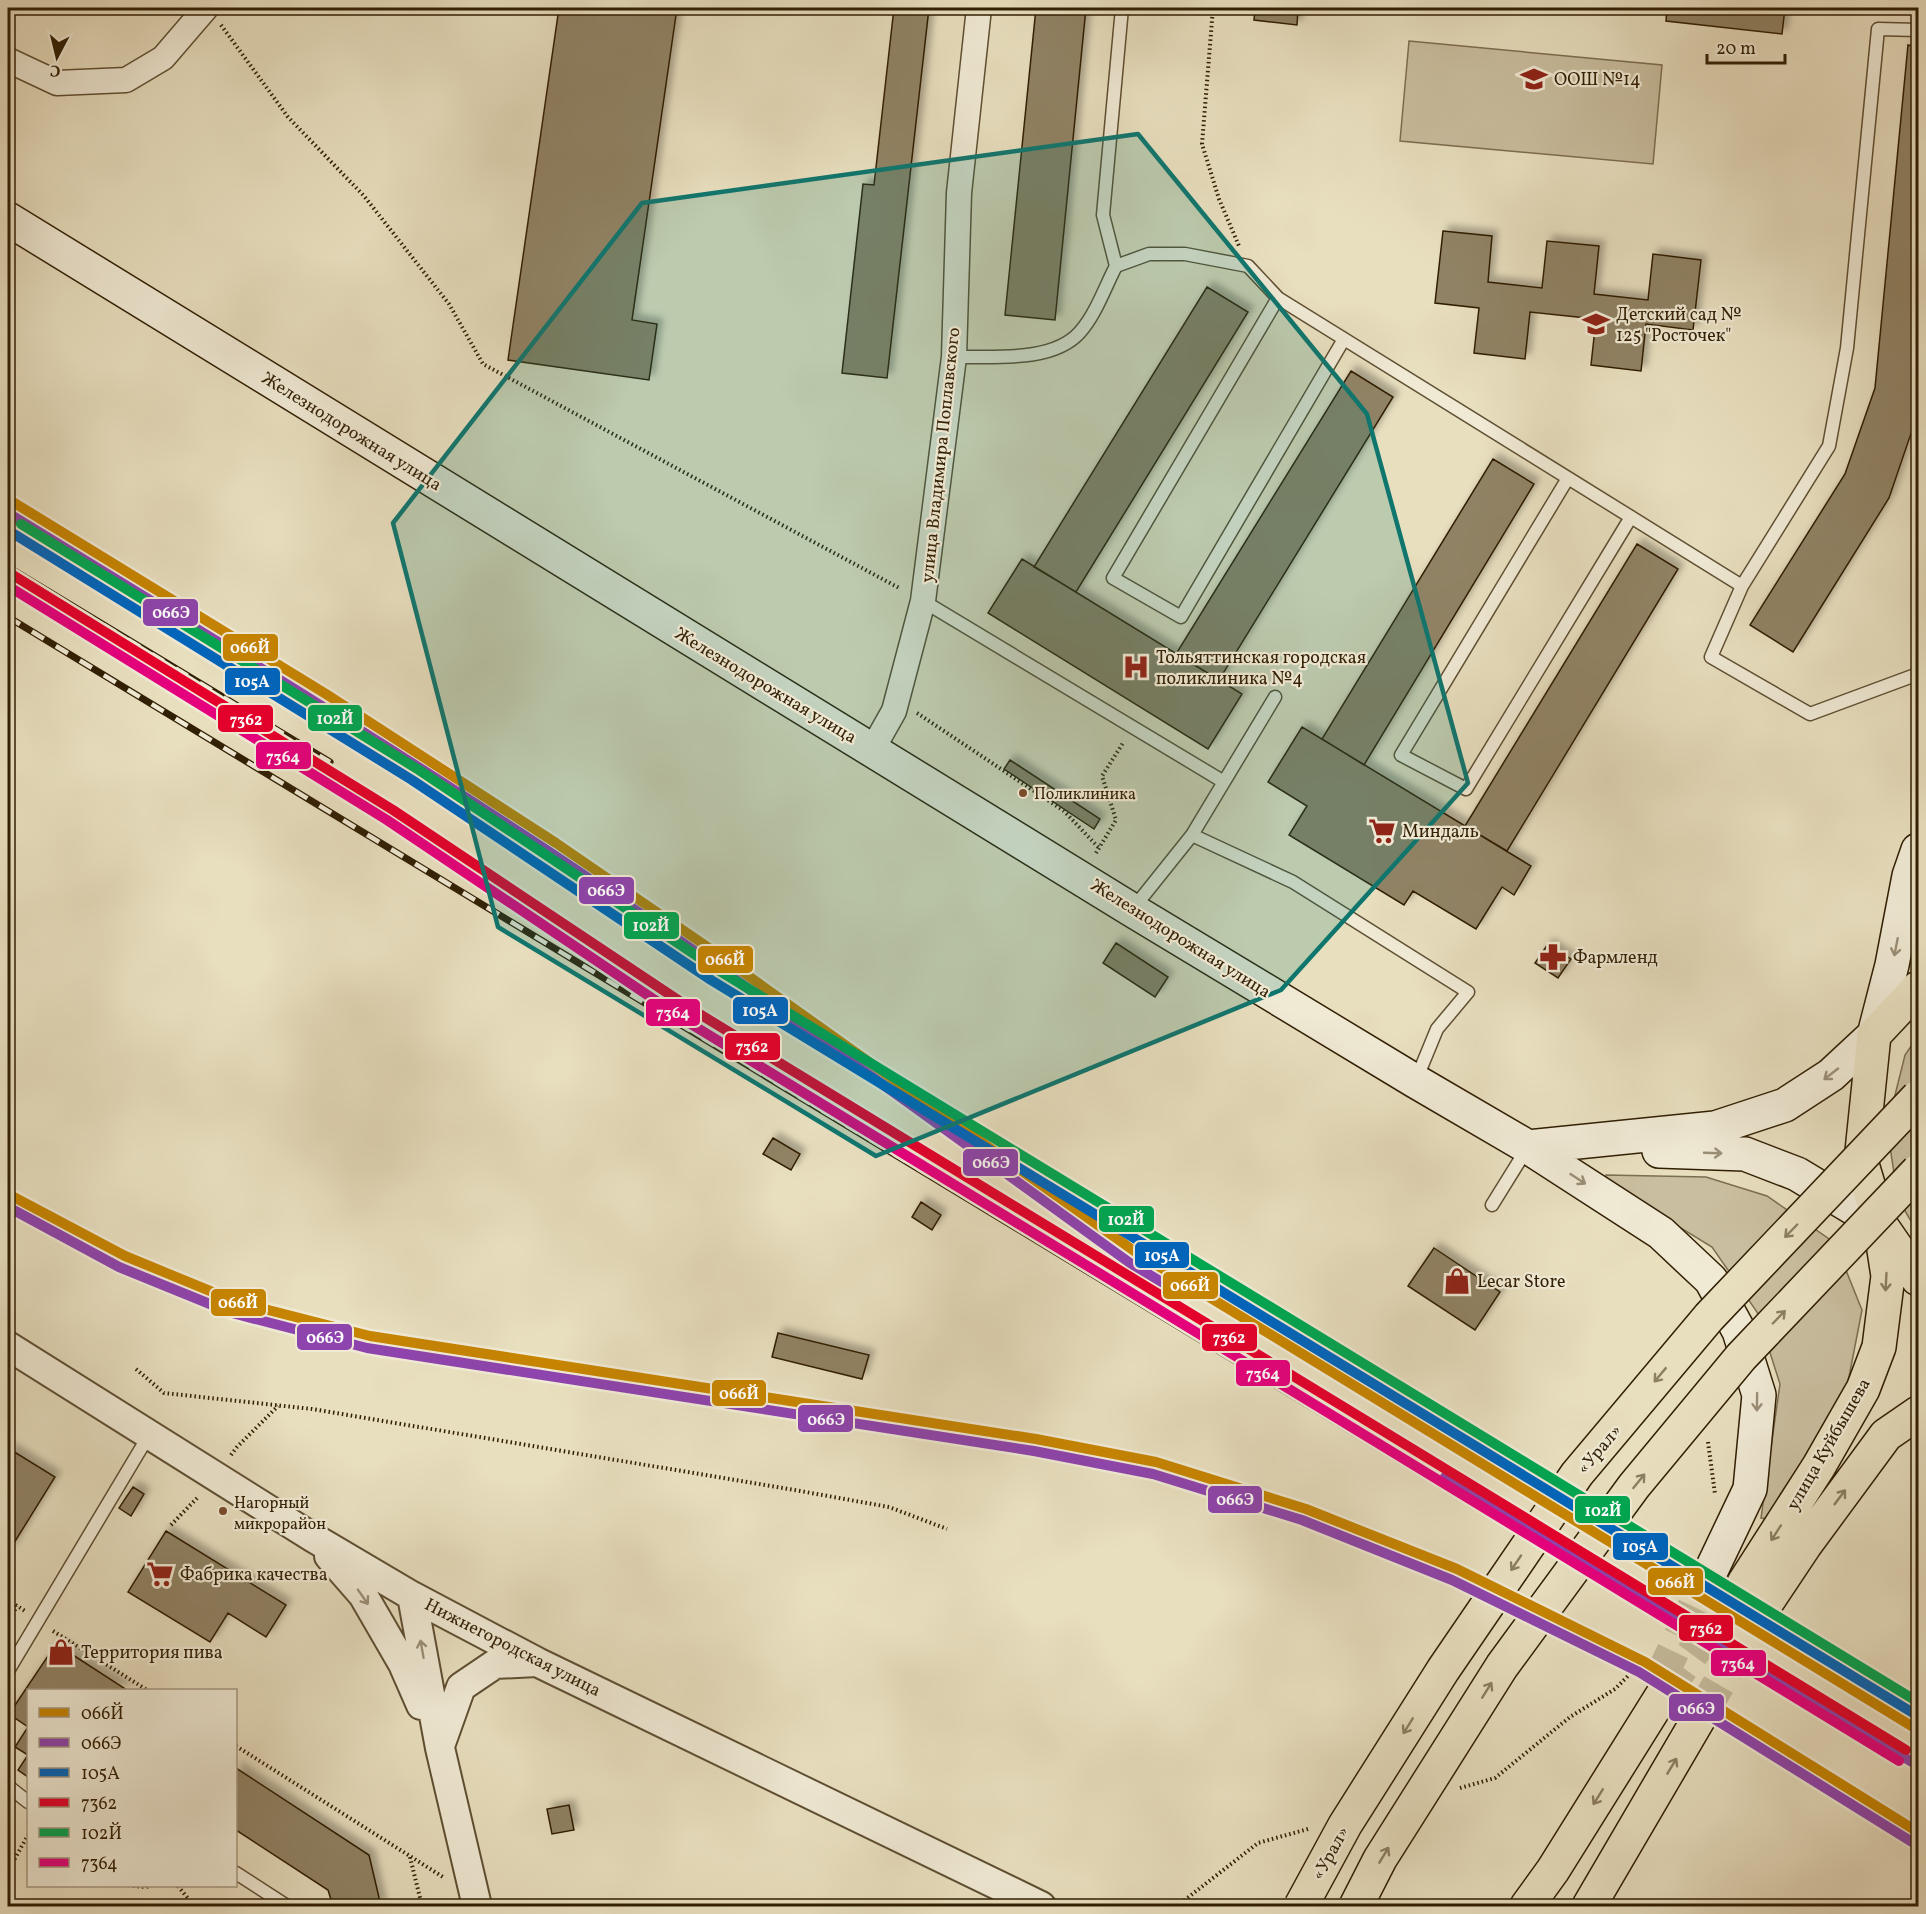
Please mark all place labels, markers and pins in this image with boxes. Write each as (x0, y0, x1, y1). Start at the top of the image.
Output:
school or university icon: ООШ №14 (1519, 64, 1549, 94)
place label: ООШ №14 (1554, 68, 1641, 93)
place label: Детский сад № 125 "Росточек" (1616, 303, 1741, 349)
school or university icon: Детский сад № 125 "Росточек" (1581, 309, 1611, 339)
place label: Тольяттинская городская поликлиника №4 (1156, 646, 1366, 692)
hospital icon: Тольяттинская городская поликлиника №4 (1121, 652, 1151, 682)
place label: Поликлиника (1034, 784, 1136, 806)
marker: Поликлиника (1017, 787, 1029, 799)
supermarket icon: Миндаль (1367, 816, 1397, 846)
place label: Миндаль (1402, 820, 1479, 845)
pharmacy icon: Фармленд (1538, 942, 1568, 972)
place label: Фармленд (1573, 946, 1658, 971)
shop icon: Lecar Store (1442, 1266, 1472, 1296)
place label: Lecar Store (1477, 1270, 1566, 1295)
place label: Нагорный микрорайон (234, 1493, 326, 1536)
marker: Нагорный микрорайон (217, 1505, 229, 1517)
supermarket icon: Фабрика качества (145, 1559, 175, 1589)
place label: Фабрика качества (180, 1563, 328, 1588)
shop icon: Территория пива (46, 1637, 76, 1667)
place label: Территория пива (81, 1641, 223, 1666)

